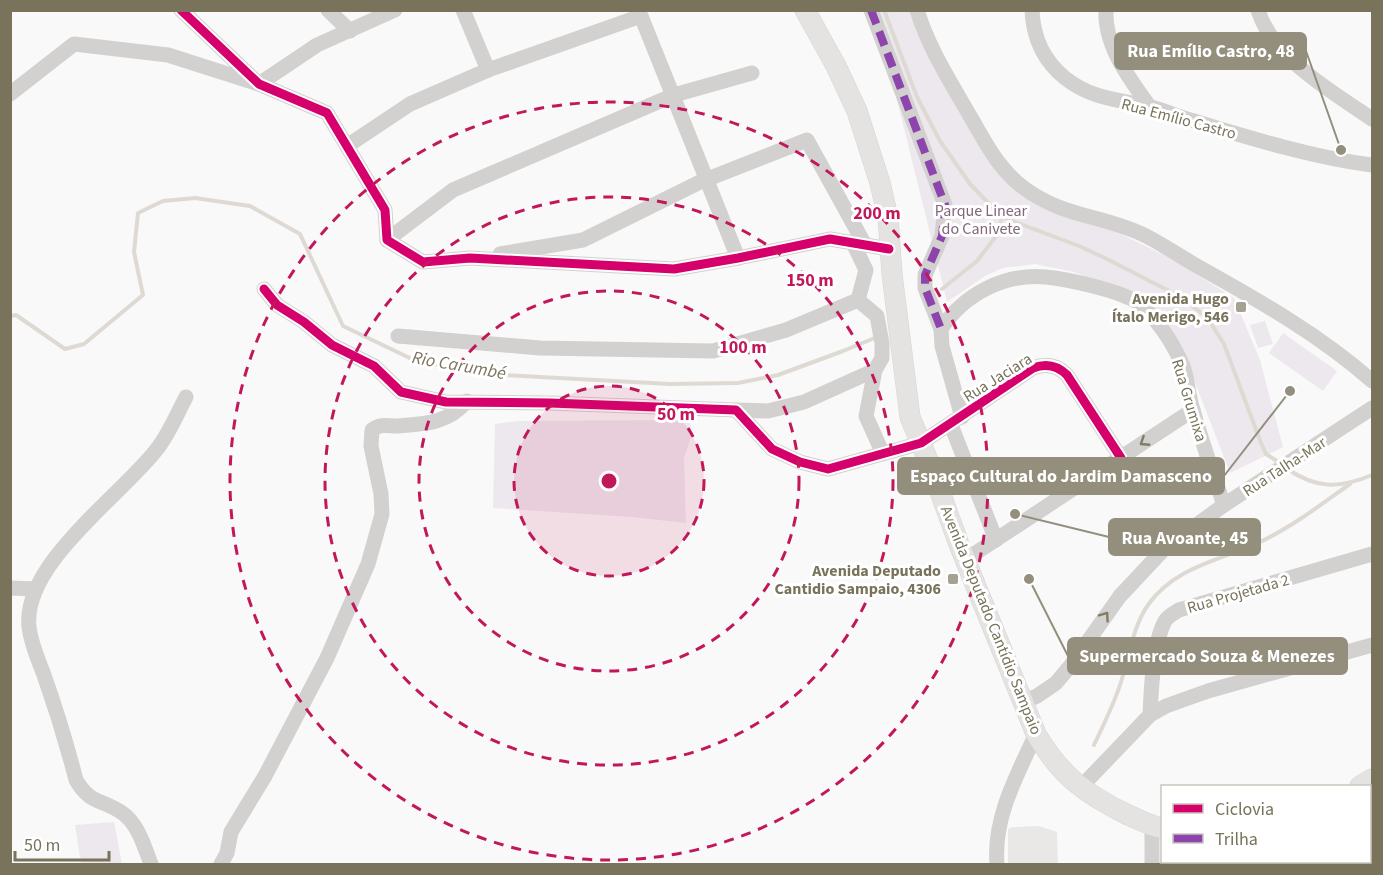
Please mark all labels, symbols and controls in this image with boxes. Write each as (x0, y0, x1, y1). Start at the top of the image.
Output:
callout: Rua Emílio Castro, 48 (1115, 33, 1306, 69)
text: Rua Emílio Castro, 48 (1127, 39, 1295, 64)
street label: Rua Emílio Castro (1119, 93, 1238, 145)
park label: Parque Linear do Canivete (935, 200, 1028, 240)
text: 200 m (853, 201, 901, 226)
text: 150 m (786, 268, 834, 293)
place label: Avenida Hugo Ítalo Merigo, 546 (1112, 288, 1229, 328)
marker: Avenida Hugo Ítalo Merigo, 546 (1234, 300, 1248, 314)
text: 100 m (719, 335, 767, 360)
water label: Rio Carumbé (410, 345, 508, 386)
street label: Rua Jaciara (959, 348, 1036, 408)
street label: Rua Grumixa (1166, 356, 1212, 444)
text: 50 m (657, 402, 695, 427)
street label: Rua Talha-Mar (1238, 431, 1331, 502)
one-way arrow (1139, 435, 1150, 446)
callout: Espaço Cultural do Jardim Damasceno (898, 458, 1224, 494)
text: Espaço Cultural do Jardim Damasceno (910, 464, 1212, 489)
centre of rings (599, 471, 619, 491)
street label: Avenida Deputado Cantídio Sampaio (935, 503, 1047, 738)
callout: Rua Avoante, 45 (1109, 519, 1260, 555)
text: Rua Avoante, 45 (1121, 526, 1249, 551)
place label: Avenida Deputado Cantidio Sampaio, 4306 (775, 560, 941, 600)
street label: Rua Projetada 2 (1185, 569, 1292, 619)
marker: Avenida Deputado Cantidio Sampaio, 4306 (946, 572, 960, 586)
one-way arrow (1098, 612, 1109, 623)
callout: Supermercado Souza & Menezes (1068, 638, 1347, 674)
text: Supermercado Souza & Menezes (1079, 644, 1335, 669)
legend (1161, 785, 1371, 863)
text: Ciclovia (1215, 797, 1274, 822)
scale bar (15, 824, 110, 862)
text: Trilha (1215, 827, 1258, 852)
text: 50 m (24, 833, 60, 858)

